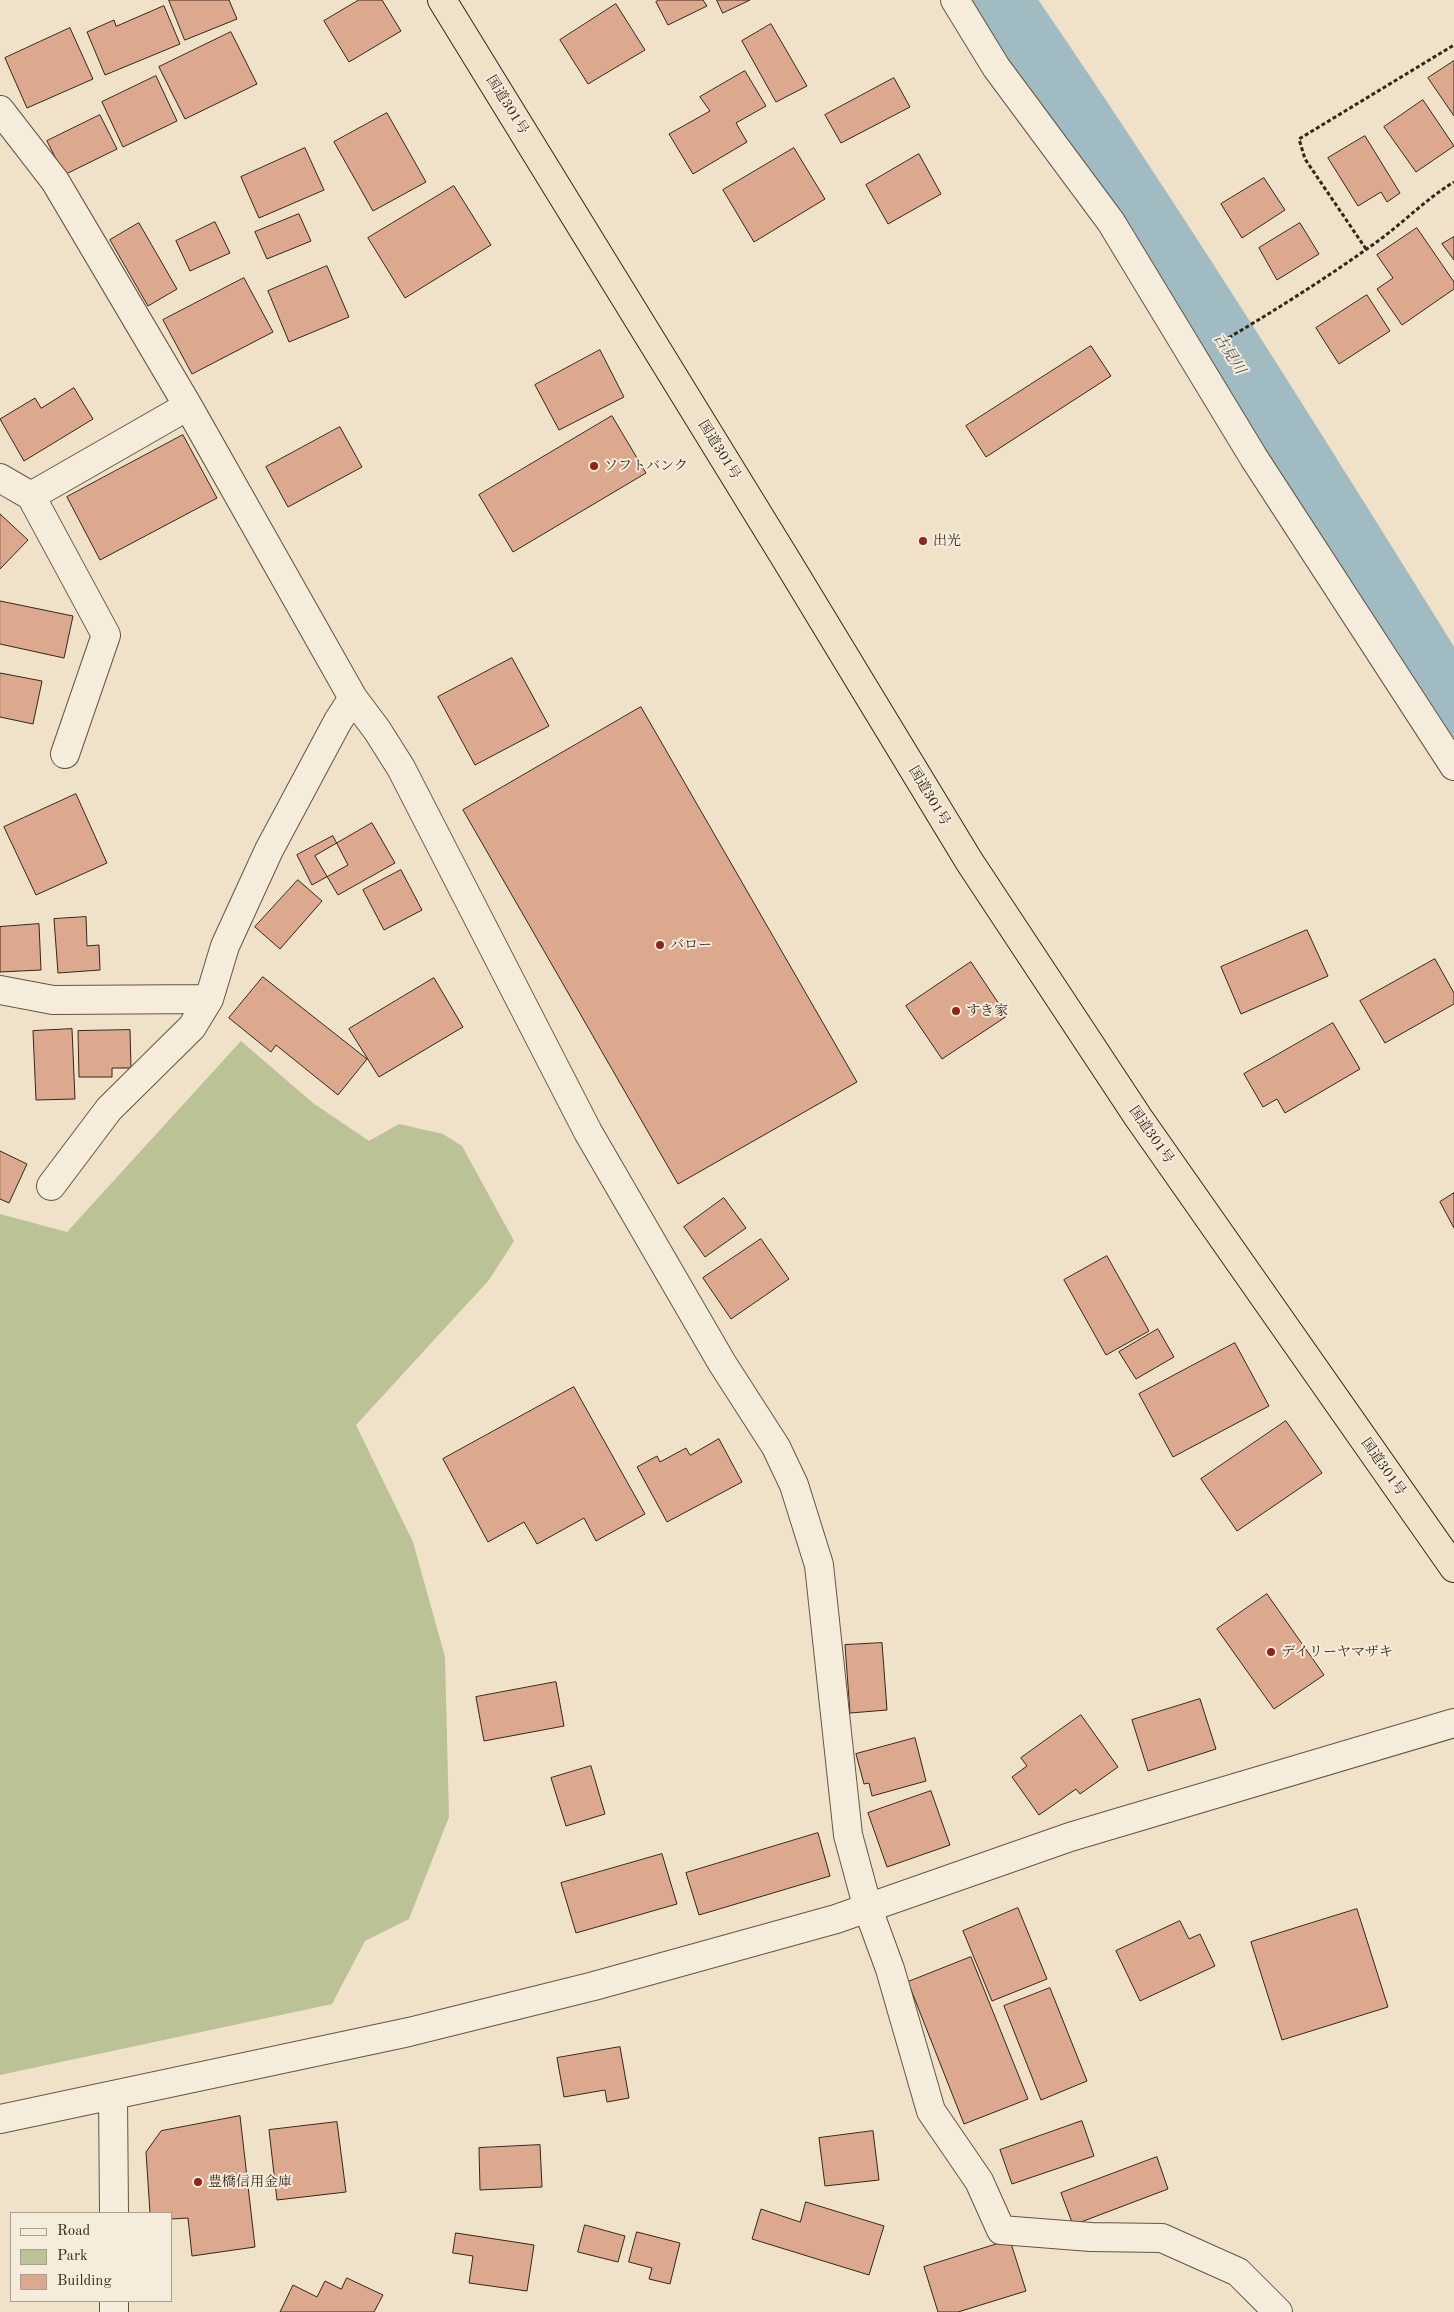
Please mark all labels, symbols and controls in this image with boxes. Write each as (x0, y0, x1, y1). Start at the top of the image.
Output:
street label: 国道301号 (482, 72, 532, 138)
water label: 古見川 (1209, 330, 1249, 378)
street label: 国道301号 (694, 417, 744, 483)
place label: ソフトバンク (604, 458, 688, 474)
marker: ソフトバンク (588, 460, 600, 472)
place label: 出光 (933, 533, 961, 549)
marker: 出光 (917, 535, 929, 547)
street label: 国道301号 (905, 763, 953, 829)
place label: バロー (670, 937, 712, 953)
marker: バロー (654, 939, 666, 951)
place label: すき家 (966, 1003, 1008, 1019)
marker: すき家 (950, 1005, 962, 1017)
street label: 国道301号 (1125, 1103, 1177, 1167)
street label: 国道301号 (1357, 1435, 1409, 1499)
place label: デイリーヤマザキ (1281, 1644, 1393, 1660)
marker: デイリーヤマザキ (1265, 1646, 1277, 1658)
place label: 豊橋信用金庫 (208, 2174, 292, 2190)
marker: 豊橋信用金庫 (192, 2176, 204, 2188)
legend (10, 2212, 172, 2302)
text: Road (57, 2224, 90, 2239)
text: Park (57, 2249, 88, 2264)
text: Building (57, 2274, 112, 2289)

